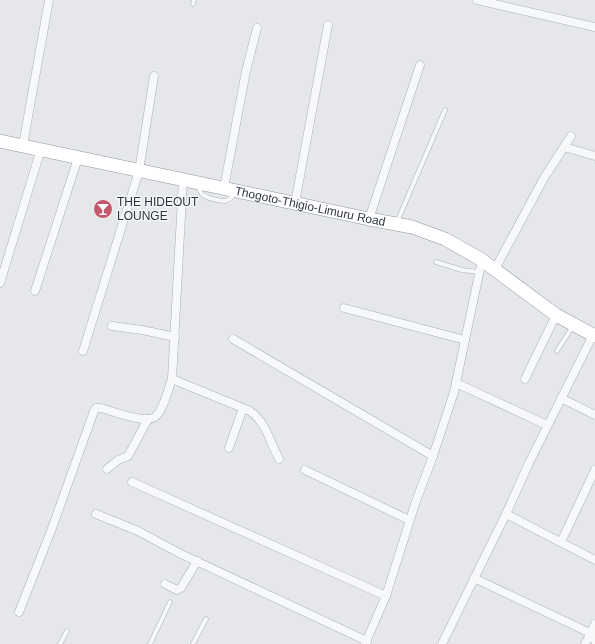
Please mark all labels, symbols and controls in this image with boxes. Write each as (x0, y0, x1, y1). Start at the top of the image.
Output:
street label: Thogoto-Thigio-Limuru Road (234, 184, 387, 229)
place label: THE HIDEOUT LOUNGE (117, 195, 199, 223)
bar icon: THE HIDEOUT LOUNGE (92, 198, 114, 220)

